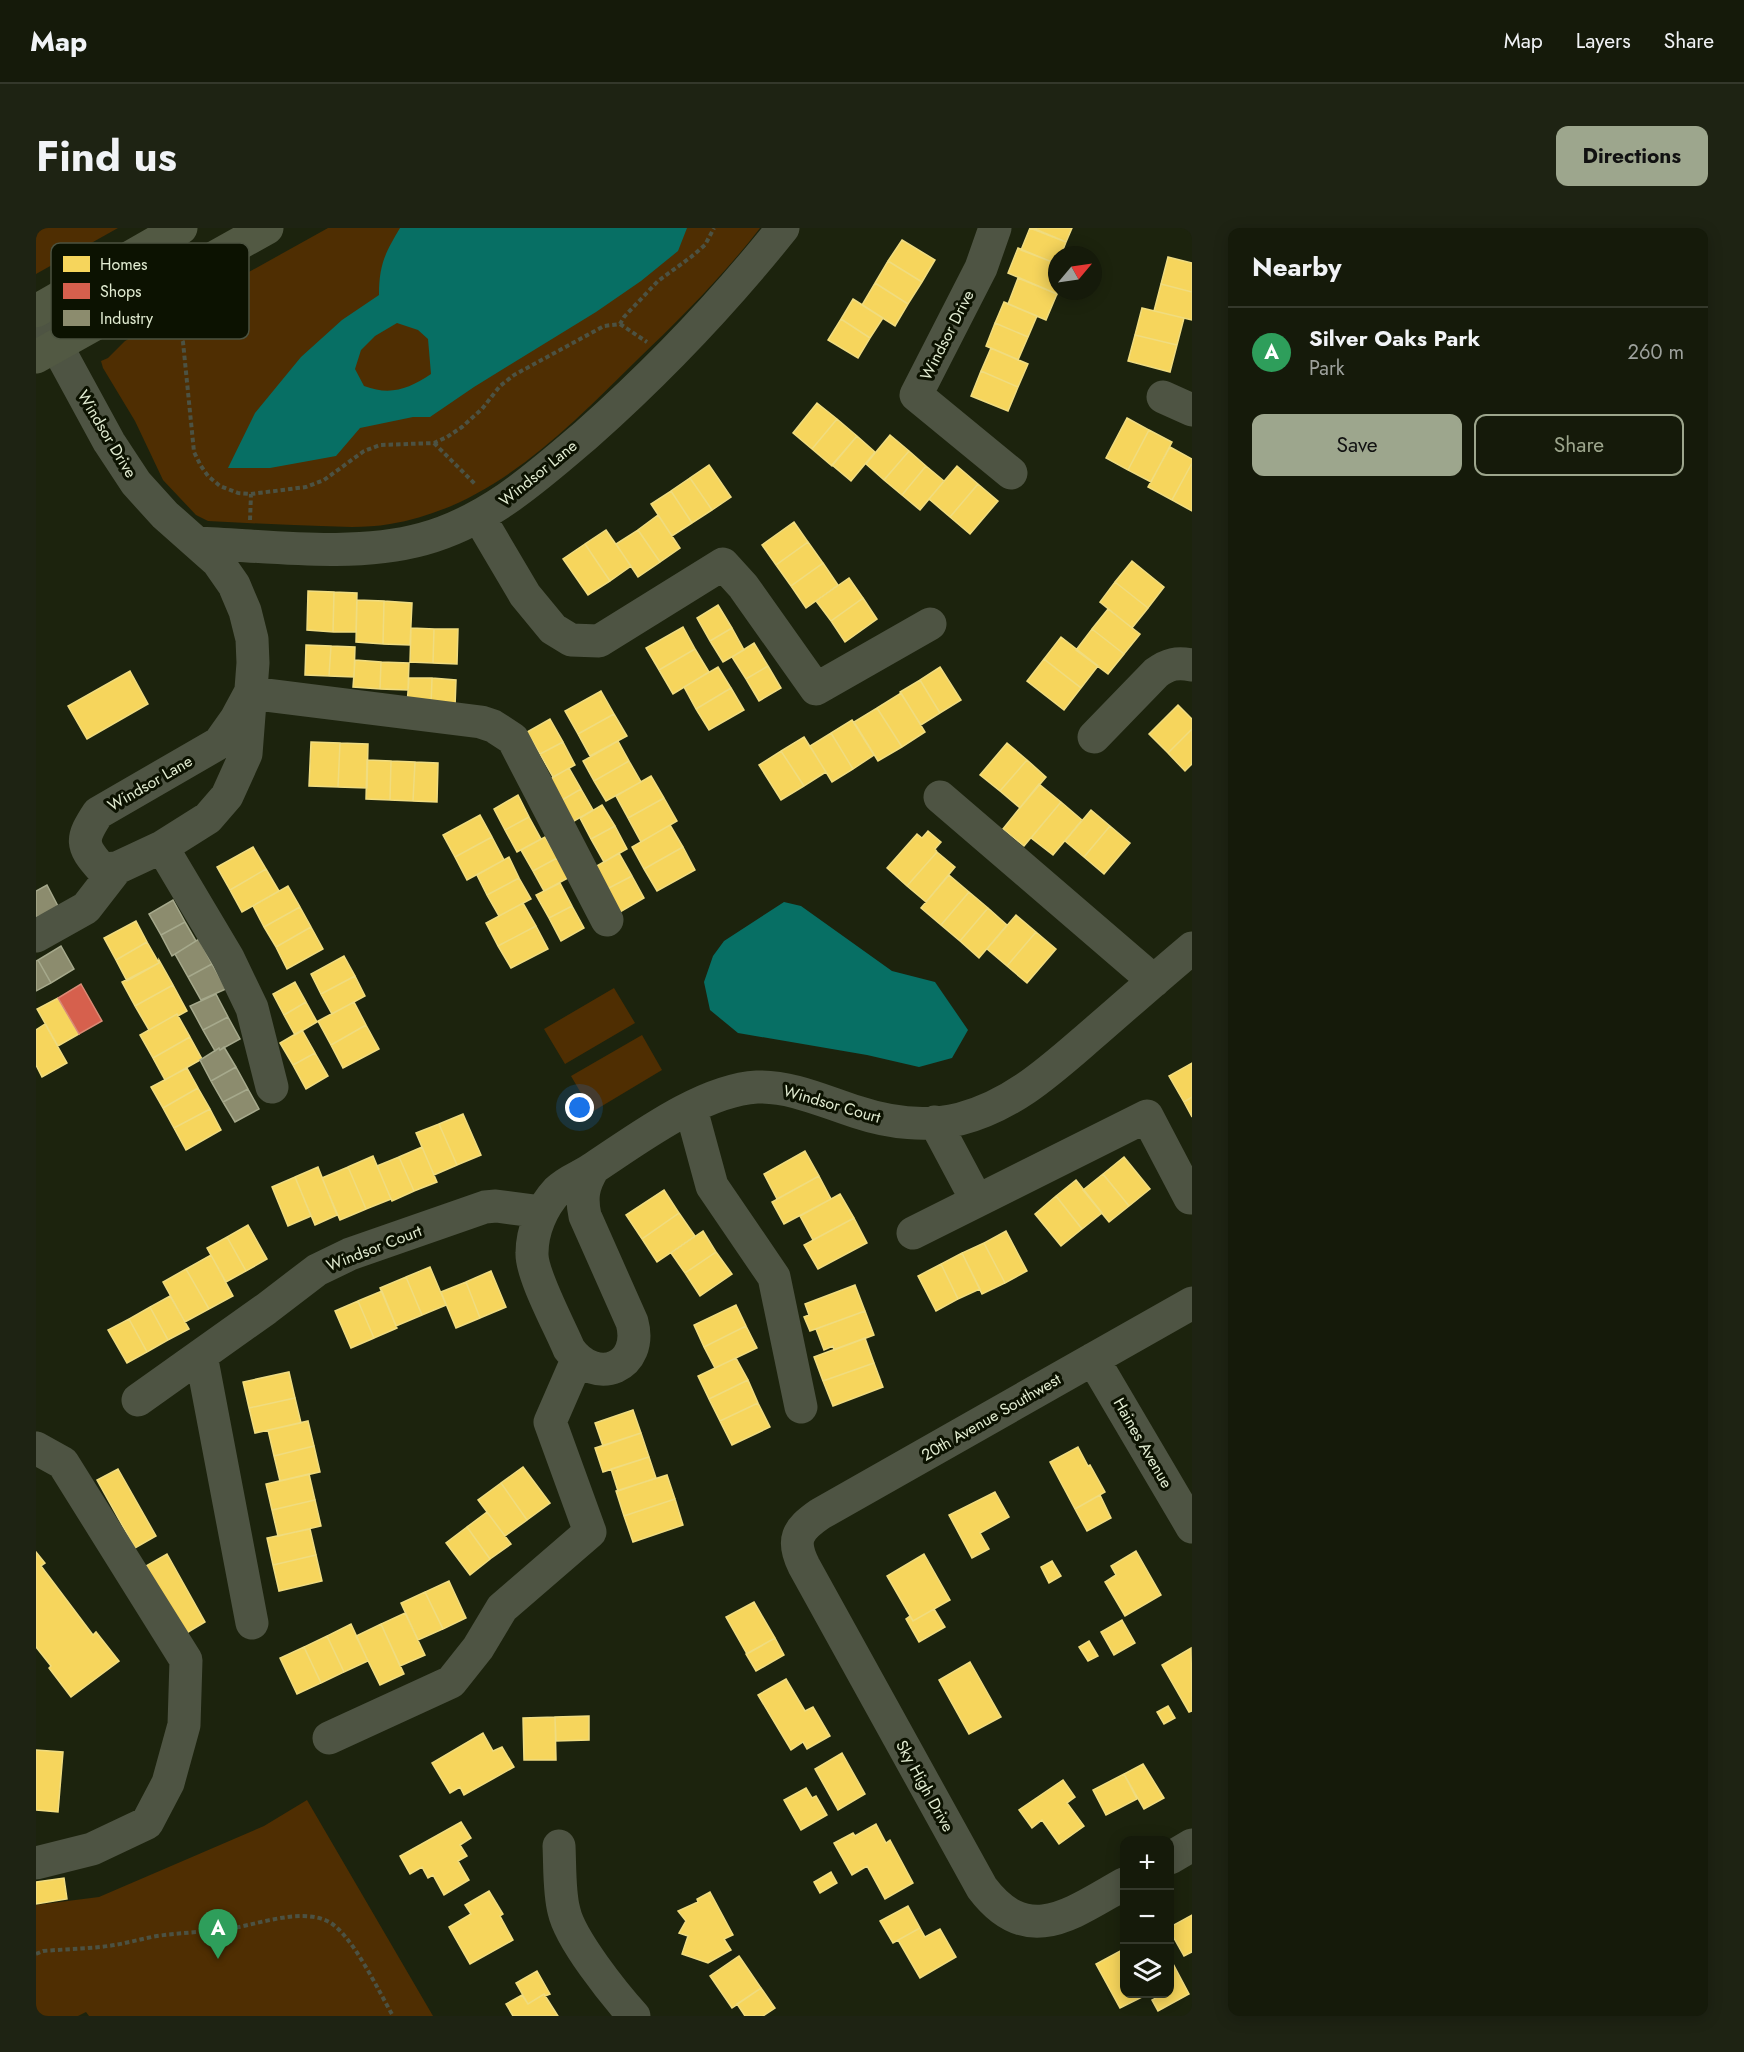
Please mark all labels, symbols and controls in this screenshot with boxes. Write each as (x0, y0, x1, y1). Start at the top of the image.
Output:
text: Map (30, 21, 87, 62)
text: Map (1504, 26, 1543, 56)
text: Layers (1576, 26, 1631, 56)
text: Share (1664, 26, 1714, 56)
text: Find us (36, 126, 177, 187)
button: Directions (1556, 126, 1708, 186)
legend (51, 243, 249, 339)
north arrow (1048, 246, 1102, 300)
text: Nearby (1252, 248, 1341, 286)
text: Homes (100, 253, 147, 276)
text: Shops (100, 280, 141, 303)
street label: Windsor Drive (914, 286, 980, 384)
text: Industry (100, 307, 154, 330)
text: Silver Oaks Park (1309, 322, 1480, 354)
text: A (1264, 338, 1279, 367)
text: 260 m (1628, 338, 1684, 367)
text: Park (1309, 354, 1345, 383)
street label: Windsor Drive (72, 386, 142, 482)
button: Save (1252, 414, 1462, 476)
button: Share (1474, 414, 1684, 476)
street label: Windsor Lane (494, 434, 582, 512)
street label: Windsor Lane (103, 749, 197, 817)
street label: Windsor Court (781, 1079, 884, 1129)
your location (565, 1093, 594, 1122)
street label: Windsor Court (323, 1219, 425, 1277)
street label: 20th Avenue Southwest (917, 1368, 1065, 1466)
street label: Haines Avenue (1108, 1394, 1178, 1492)
street label: Sky High Drive (890, 1736, 960, 1836)
map controls (1120, 1836, 1174, 1998)
button: + (1120, 1836, 1174, 1890)
button: − (1120, 1890, 1174, 1944)
pin: A (198, 1910, 237, 1959)
button: layers (1120, 1944, 1174, 1998)

